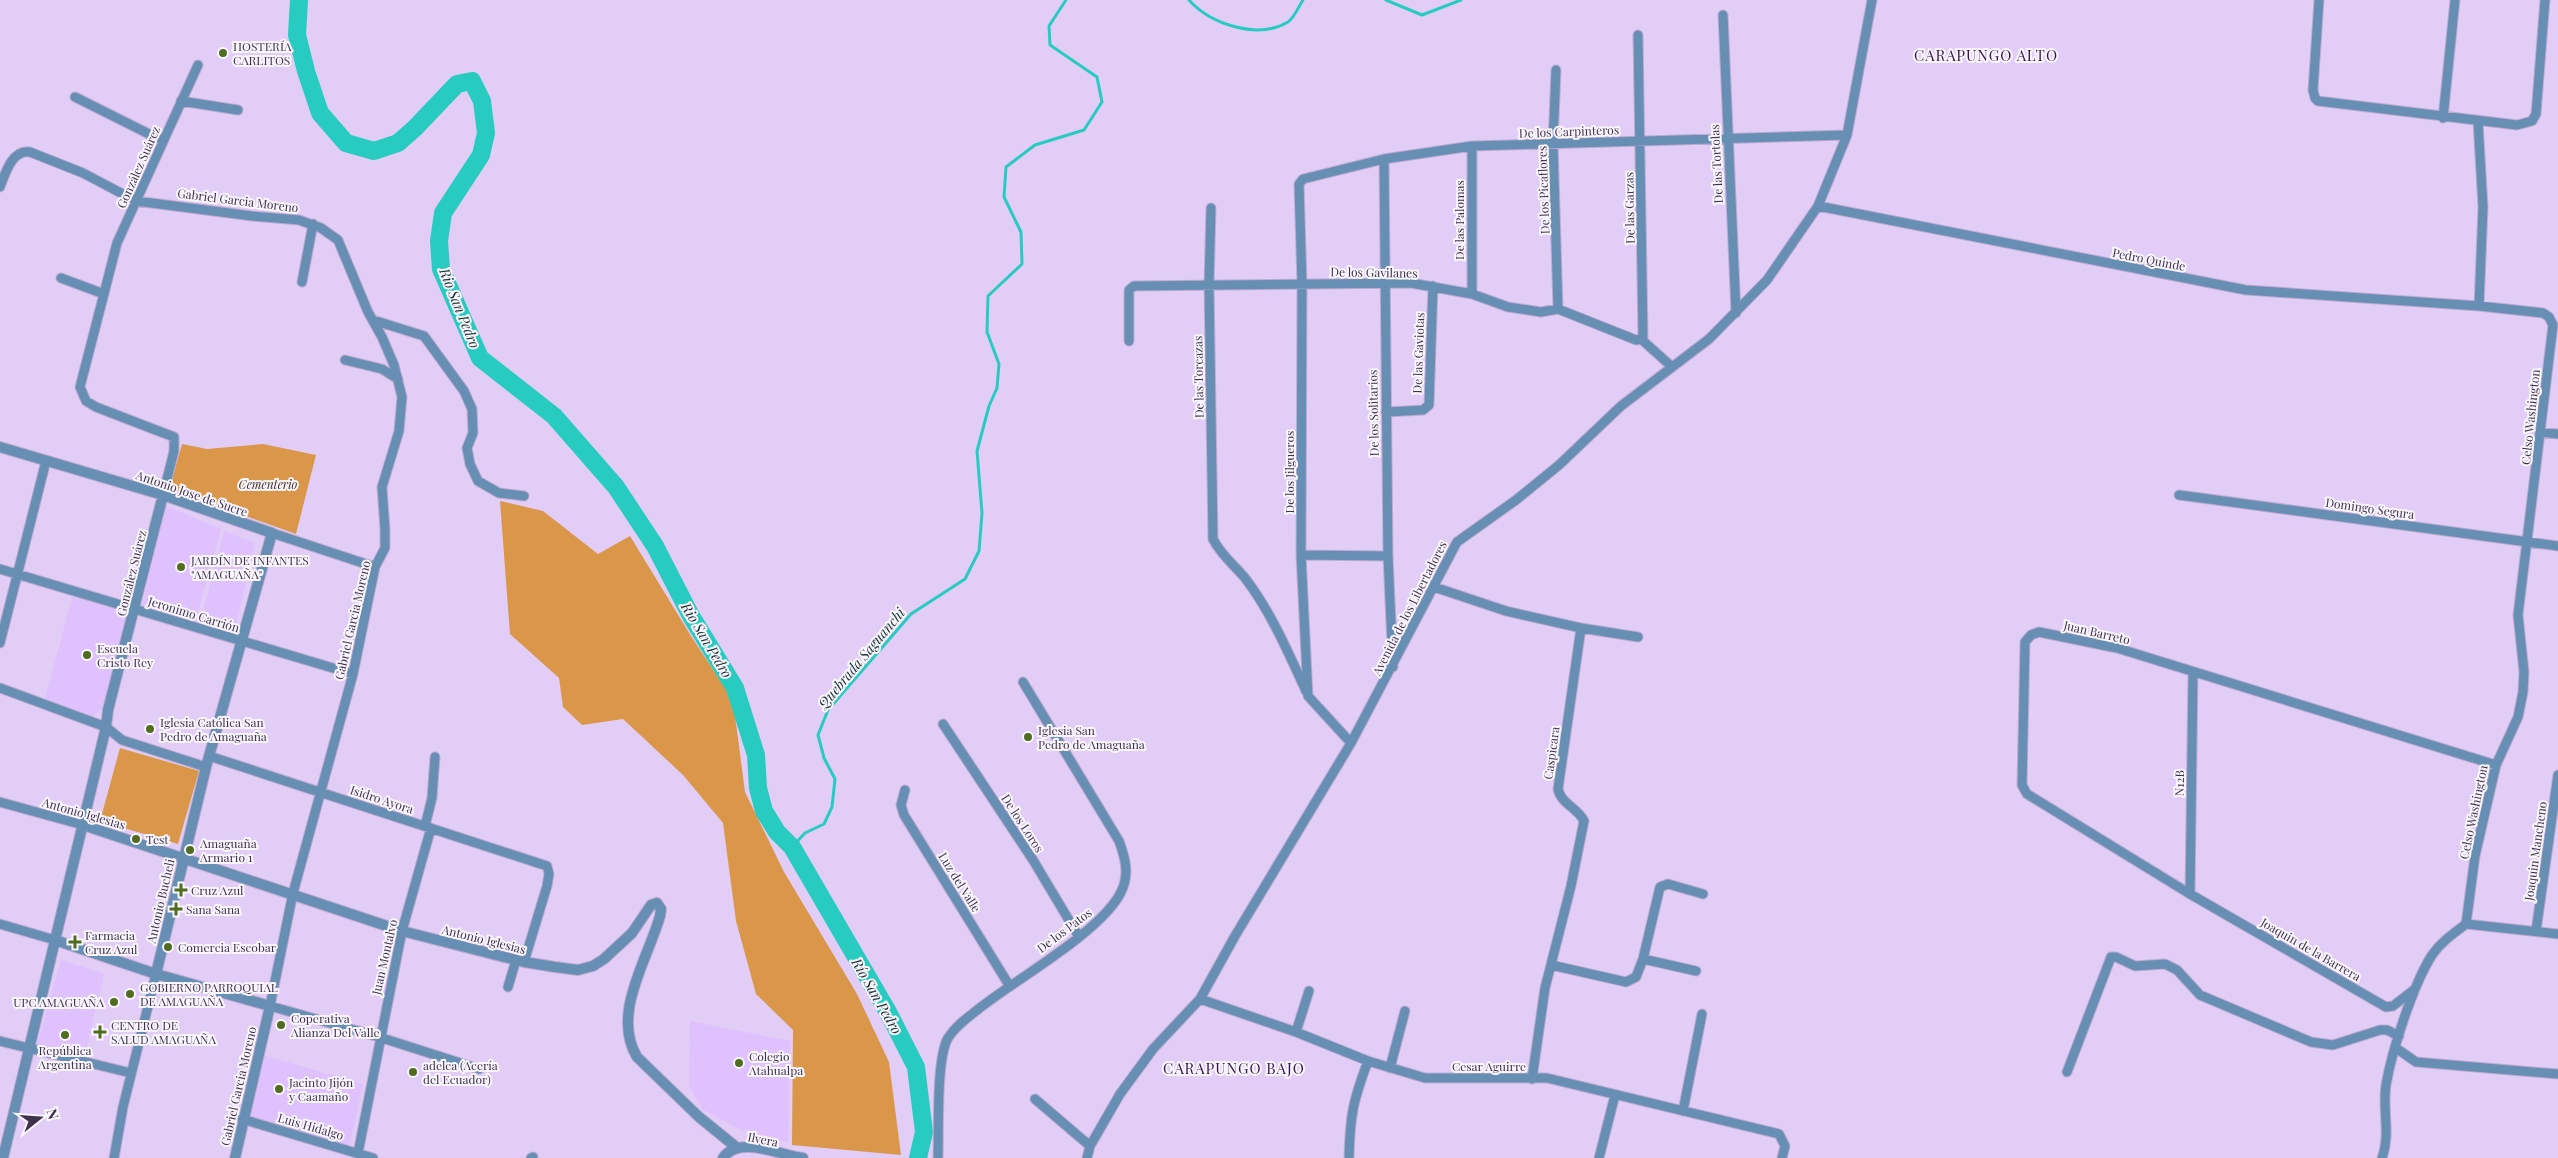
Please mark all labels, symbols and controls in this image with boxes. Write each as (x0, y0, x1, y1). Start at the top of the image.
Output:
place label: HOSTERÍA CARLITOS (233, 38, 292, 68)
district label: CARAPUNGO ALTO (1914, 45, 2058, 65)
marker: HOSTERÍA CARLITOS (217, 47, 229, 59)
street label: De los Carpinteros (1519, 121, 1619, 141)
street label: González Suárez (113, 123, 163, 211)
street label: De las Tortolas (1706, 124, 1726, 204)
street label: De los Picaflores (1533, 146, 1553, 234)
street label: De las Garzas (1620, 172, 1638, 244)
street label: De las Palomas (1451, 180, 1467, 260)
street label: Gabriel Garcia Moreno (177, 185, 300, 215)
street label: Pedro Quinde (2111, 244, 2187, 274)
street label: De los Gavilanes (1330, 263, 1418, 281)
water label: Rio San Pedro (435, 264, 485, 351)
street label: De las Gaviotas (1409, 312, 1427, 394)
street label: De las Torcazas (1189, 336, 1207, 418)
street label: Celso Washington (2517, 369, 2543, 465)
street label: De los Solitarios (1364, 370, 1382, 456)
street label: De los Jilgueros (1281, 431, 1297, 513)
street label: Antonio Jose de Sucre (133, 466, 250, 520)
park label: Cementerio (239, 476, 298, 492)
street label: Domingo Segura (2325, 494, 2415, 522)
street label: González Suárez (113, 528, 150, 618)
street label: Avenida de los Libertadores (1368, 538, 1450, 679)
place label: JARDÍN DE INFANTES "AMAGUAÑA" (190, 552, 309, 582)
street label: Gabriel Garcia Moreno (331, 558, 374, 681)
marker: JARDÍN DE INFANTES "AMAGUAÑA" (175, 561, 187, 573)
street label: Jeronimo Carrión (146, 592, 242, 635)
water label: Rio San Pedro (676, 598, 737, 681)
water label: Quebrada Saguanchi (813, 603, 909, 713)
street label: Juan Barreto (2061, 616, 2132, 647)
place label: Escuela Cristo Rey (97, 640, 153, 670)
marker: Escuela Cristo Rey (81, 649, 93, 661)
place label: Iglesia Católica San Pedro de Amaguaña (160, 714, 267, 744)
place label: Iglesia San Pedro de Amaguaña (1038, 722, 1145, 752)
marker: Iglesia Católica San Pedro de Amaguaña (144, 723, 156, 735)
street label: Caspicara (1539, 726, 1563, 780)
marker: Iglesia San Pedro de Amaguaña (1022, 731, 1034, 743)
street label: Celso Washington (2455, 763, 2491, 861)
street label: N12B (2171, 770, 2187, 796)
street label: Isidro Ayora (348, 781, 416, 817)
street label: De los Loros (998, 791, 1048, 855)
street label: Antonio Iglesias (40, 793, 127, 833)
street label: Joaquin Mancheno (2520, 800, 2550, 903)
place label: Test (146, 831, 169, 847)
marker: Test (130, 833, 142, 845)
place label: Amaguaña Armario 1 (199, 835, 257, 865)
marker: Amaguaña Armario 1 (184, 844, 196, 856)
street label: Luz del Valle (935, 849, 985, 915)
street label: Antonio Bucheli (142, 857, 178, 946)
place label: Cruz Azul (191, 882, 244, 898)
marker: Cruz Azul (175, 884, 187, 896)
place label: Sana Sana (186, 901, 240, 917)
marker: Sana Sana (170, 903, 182, 915)
street label: De los Patos (1033, 904, 1095, 956)
street label: Joaquin de la Barrera (2257, 913, 2364, 984)
street label: Juan Montalvo (367, 917, 401, 997)
street label: Antonio Iglesias (440, 921, 528, 957)
place label: Farmacia Cruz Azul (85, 927, 138, 957)
marker: Farmacia Cruz Azul (69, 936, 81, 948)
place label: Comercia Escobar (178, 939, 277, 955)
marker: Comercia Escobar (162, 941, 174, 953)
water label: Río San Pedro (847, 954, 907, 1038)
place label: GOBIERNO PARROQUIAL DE AMAGUAÑA (140, 979, 278, 1009)
marker: GOBIERNO PARROQUIAL DE AMAGUAÑA (124, 988, 136, 1000)
place label: UPC AMAGUAÑA (13, 994, 104, 1010)
marker: UPC AMAGUAÑA (108, 996, 120, 1008)
place label: Coperativa Alianza Del Valle (290, 1010, 380, 1040)
place label: CENTRO DE SALUD AMAGUAÑA (111, 1017, 216, 1047)
marker: Coperativa Alianza Del Valle (275, 1019, 287, 1031)
street label: Gabriel Garcia Moreno (217, 1024, 260, 1147)
marker: CENTRO DE SALUD AMAGUAÑA (93, 1025, 107, 1039)
marker: República Argentina (59, 1029, 71, 1041)
place label: República Argentina (37, 1042, 92, 1072)
place label: Colegio Atahualpa (748, 1048, 803, 1078)
place label: adelca (Acería del Ecuador) (423, 1057, 498, 1087)
marker: Colegio Atahualpa (733, 1057, 745, 1069)
district label: CARAPUNGO BAJO (1163, 1058, 1305, 1078)
street label: Cesar Aguirre (1452, 1058, 1526, 1074)
marker: adelca (Acería del Ecuador) (407, 1066, 419, 1078)
place label: Jacinto Jijón y Caamaño (288, 1074, 353, 1104)
marker: Jacinto Jijón y Caamaño (273, 1083, 285, 1095)
north arrow (15, 1093, 65, 1143)
text: N (42, 1106, 63, 1122)
street label: Luis Hidalgo (276, 1109, 346, 1143)
street label: Ilvera (746, 1128, 780, 1150)

